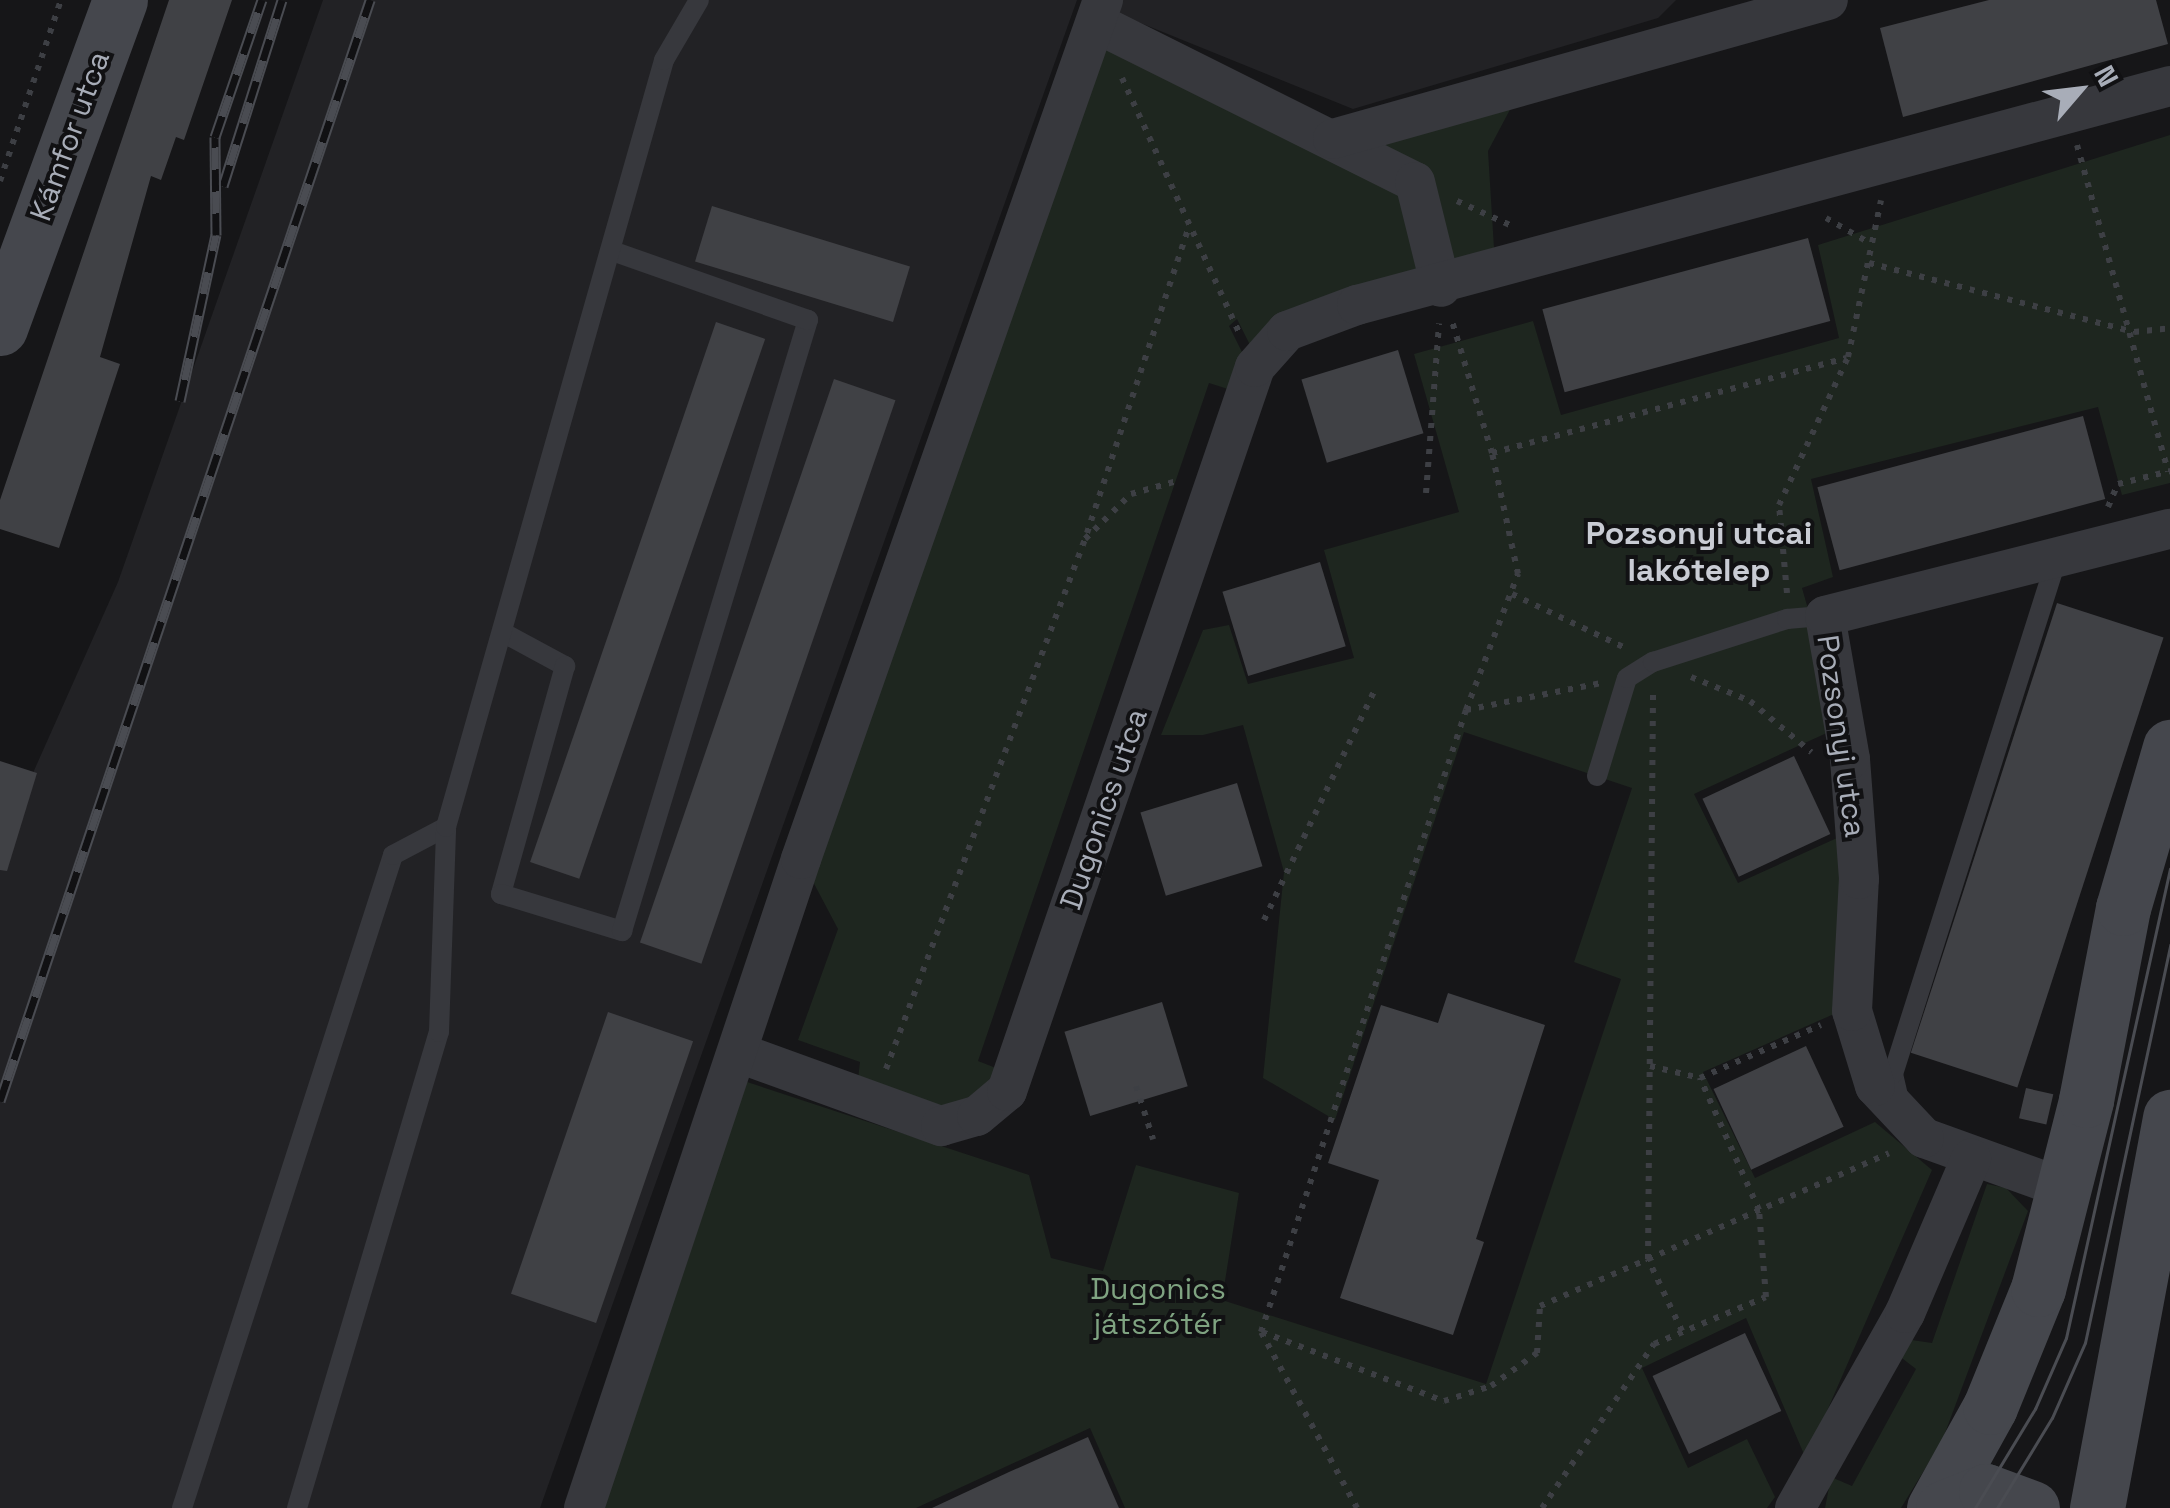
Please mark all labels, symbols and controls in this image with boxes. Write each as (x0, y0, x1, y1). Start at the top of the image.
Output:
north arrow (2030, 40, 2130, 140)
street label: Kámfor utca (23, 46, 117, 226)
text: N (2086, 59, 2127, 93)
district label: Pozsonyi utcai lakótelep (1586, 515, 1812, 590)
street label: Pozsonyi utca (1809, 633, 1873, 839)
street label: Dugonics utca (1053, 704, 1155, 914)
park label: Dugonics játszótér (1090, 1271, 1226, 1342)

